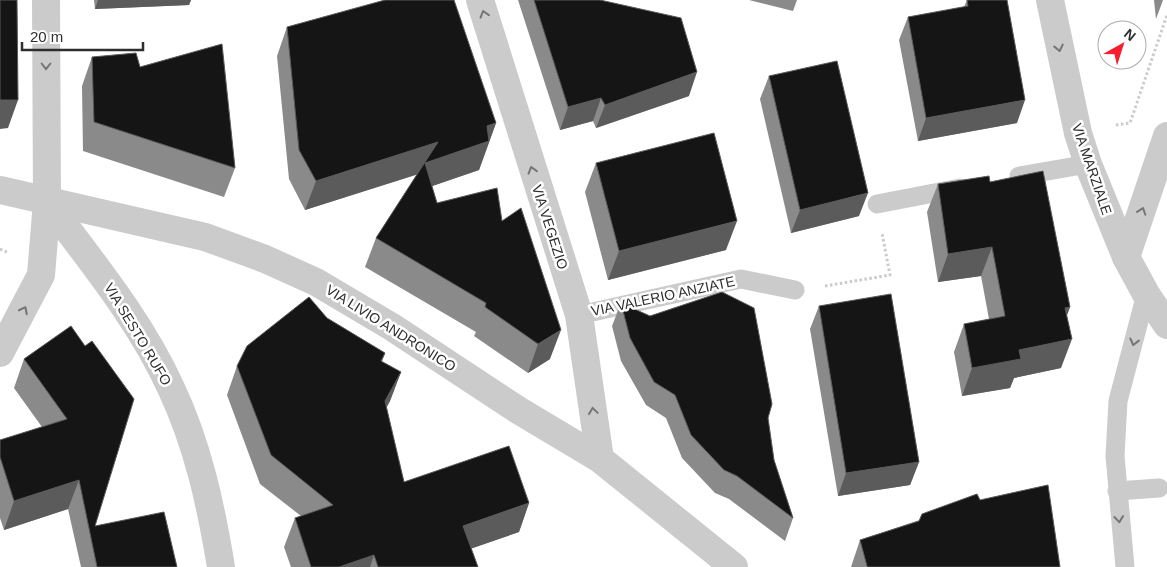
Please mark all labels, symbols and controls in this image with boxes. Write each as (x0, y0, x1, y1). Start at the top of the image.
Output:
one-way arrow (480, 11, 490, 19)
scale bar (22, 20, 144, 52)
north arrow (1097, 20, 1147, 70)
text: N (1121, 25, 1139, 44)
text: 20 m (30, 28, 63, 45)
one-way arrow (1054, 43, 1064, 52)
one-way arrow (41, 62, 51, 70)
street label: VIA MARZIALE (1069, 121, 1115, 217)
one-way arrow (528, 166, 538, 174)
street label: VIA VEGEZIO (529, 183, 571, 271)
one-way arrow (1136, 207, 1146, 215)
street label: VIA VALERIO ANZIATE (590, 273, 736, 319)
street label: VIA SESTO RUFO (101, 280, 175, 388)
street label: VIA LIVIO ANDRONICO (323, 281, 459, 375)
one-way arrow (17, 307, 27, 316)
one-way arrow (1129, 337, 1140, 346)
one-way arrow (588, 407, 599, 415)
one-way arrow (1114, 516, 1125, 524)

